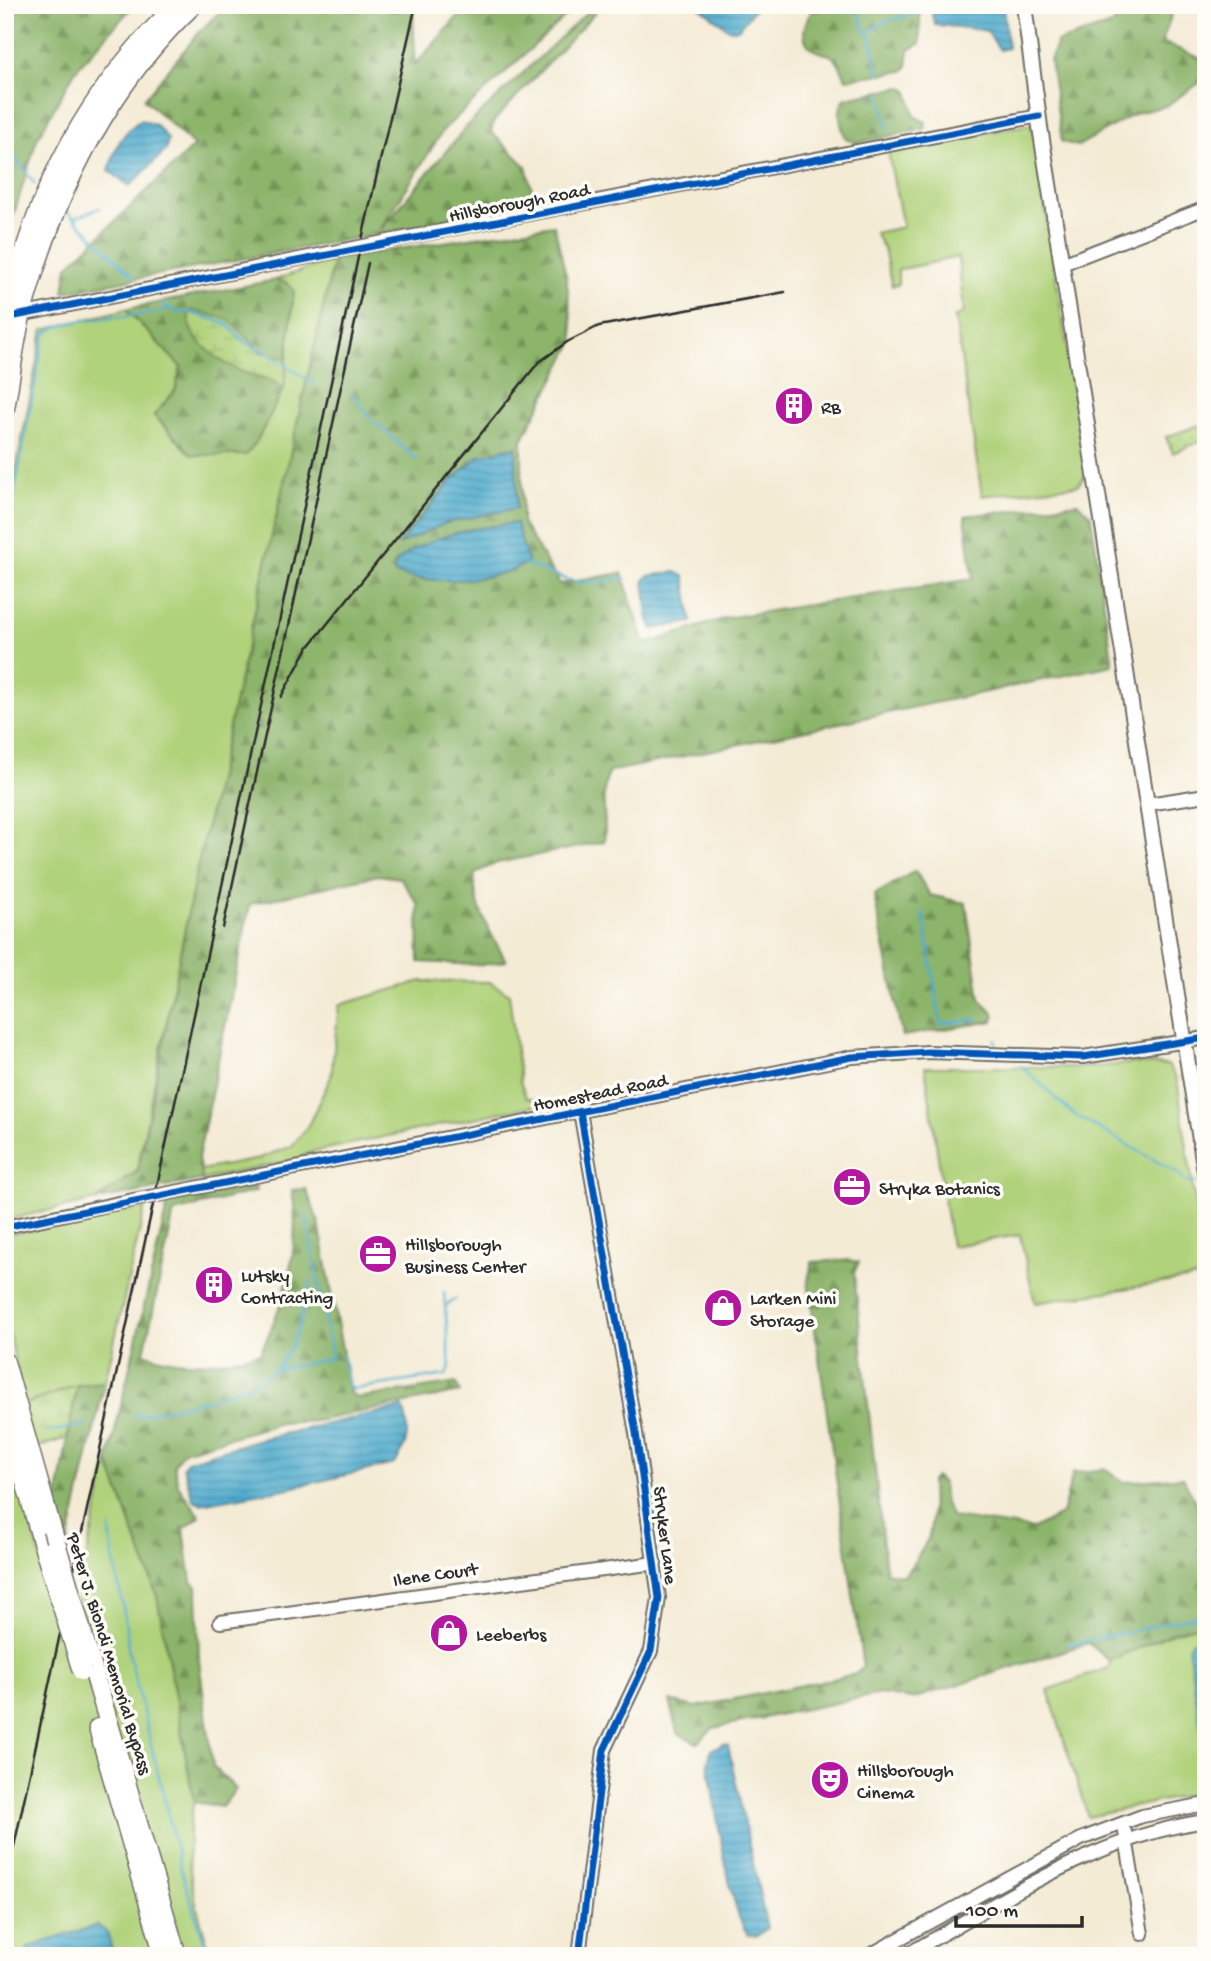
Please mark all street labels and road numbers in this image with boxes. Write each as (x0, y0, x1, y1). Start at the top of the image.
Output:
street label: Hillsborough Road (447, 179, 594, 229)
street label: Homestead Road (532, 1070, 672, 1119)
street label: Stryker Lane (646, 1485, 681, 1586)
street label: Peter J. Biondi Memorial Bypass (60, 1529, 156, 1779)
street label: Ilene Court (392, 1559, 482, 1594)

